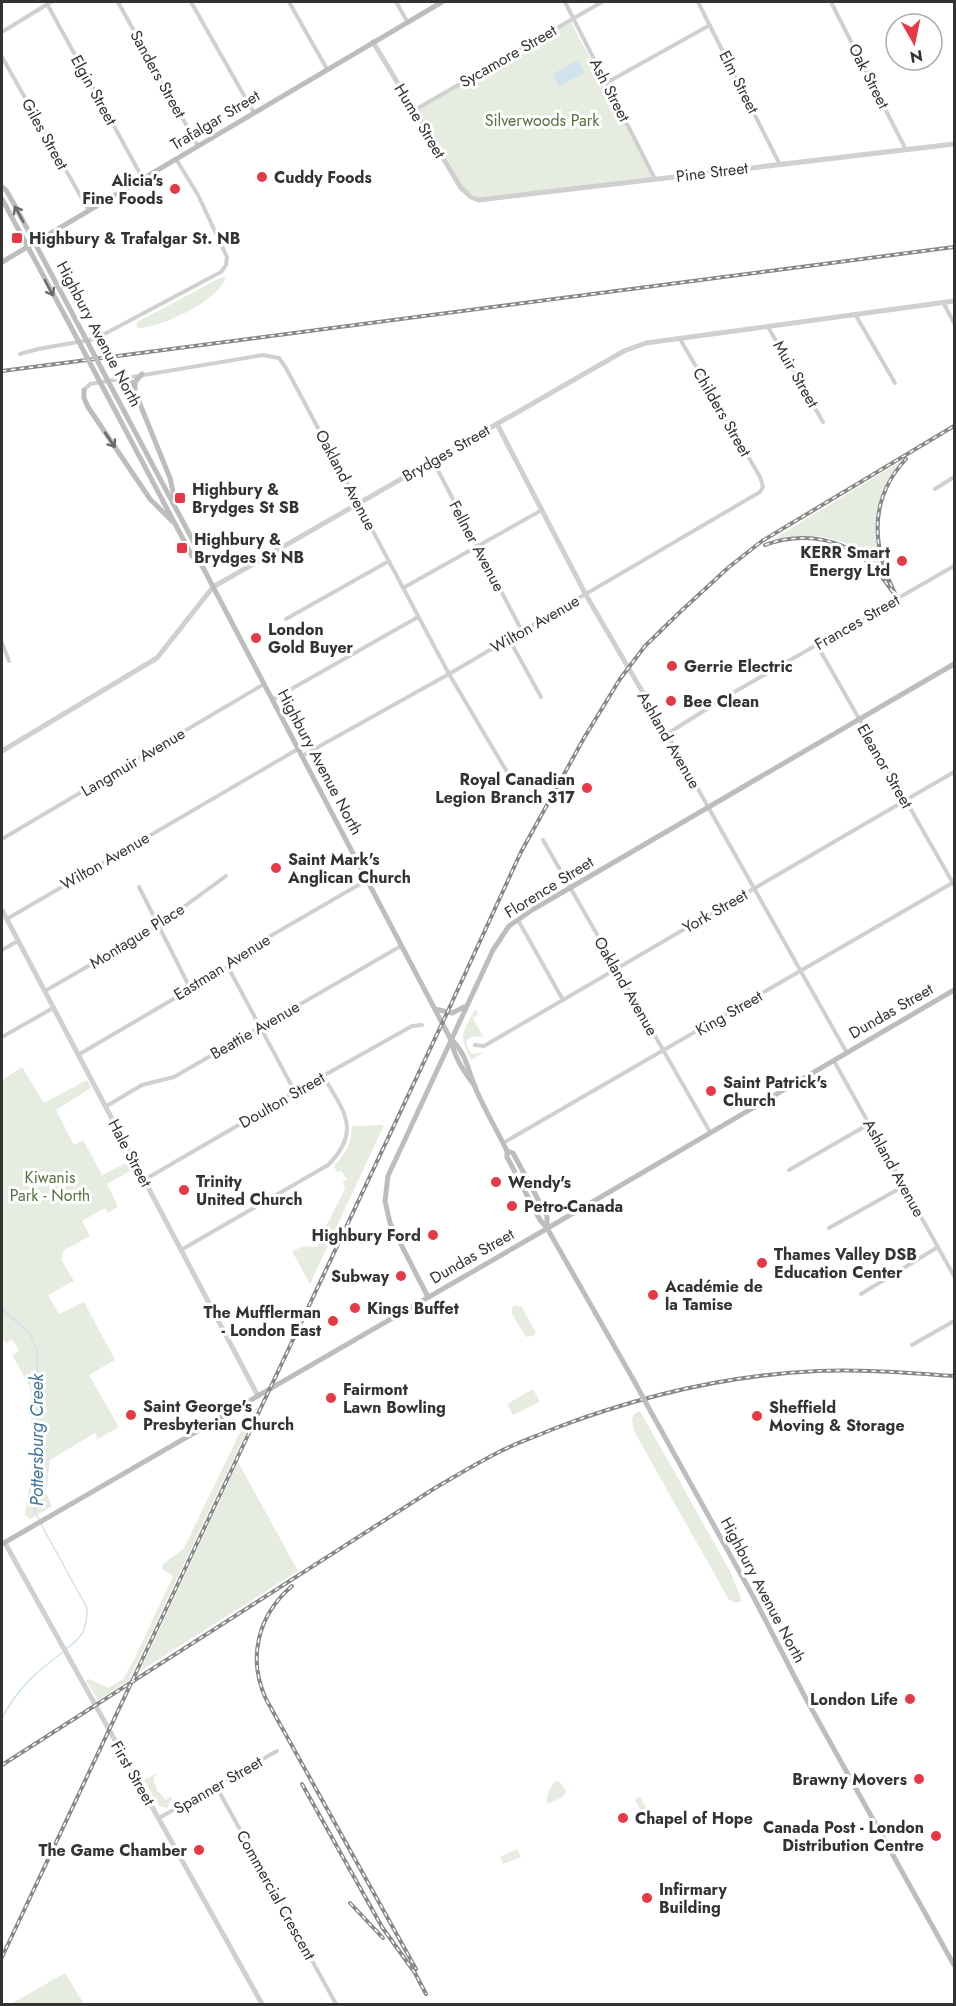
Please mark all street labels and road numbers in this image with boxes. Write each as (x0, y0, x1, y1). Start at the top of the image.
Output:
street label: Sycamore Street (455, 19, 561, 93)
street label: Sanders Street (124, 26, 192, 122)
street label: Oak Street (843, 39, 895, 113)
street label: Elm Street (713, 47, 765, 118)
street label: Elgin Street (65, 51, 123, 129)
street label: Ash Street (584, 54, 636, 126)
street label: Hume Street (389, 79, 451, 163)
street label: Trafalgar Street (166, 84, 264, 156)
street label: Giles Street (16, 94, 74, 174)
street label: Pine Street (675, 156, 750, 188)
street label: Highbury Avenue North (51, 257, 147, 411)
street label: Muir Street (768, 336, 825, 412)
street label: Childers Street (687, 363, 757, 461)
street label: Brydges Street (398, 419, 494, 487)
street label: Oakland Avenue (310, 426, 382, 534)
street label: Fellner Avenue (443, 497, 511, 595)
street label: Frances Street (810, 588, 904, 656)
street label: Wilton Avenue (486, 589, 584, 659)
street label: Highbury Avenue North (272, 685, 368, 839)
street label: Ashland Avenue (632, 687, 706, 793)
street label: Eleanor Street (852, 720, 919, 813)
street label: Langmuir Avenue (77, 722, 189, 802)
street label: Wilton Avenue (56, 826, 154, 896)
street label: Florence Street (500, 850, 598, 924)
street label: York Street (678, 883, 752, 939)
street label: Montague Place (85, 898, 189, 974)
street label: Eastman Avenue (169, 928, 275, 1006)
street label: Oakland Avenue (588, 932, 664, 1040)
street label: Dundas Street (845, 977, 938, 1044)
street label: King Street (691, 985, 767, 1041)
street label: Beattie Avenue (206, 995, 304, 1065)
street label: Doulton Street (235, 1066, 329, 1134)
street label: Hale Street (102, 1115, 158, 1191)
street label: Ashland Avenue (858, 1115, 930, 1221)
street label: Dundas Street (426, 1222, 519, 1289)
street label: Highbury Avenue North (715, 1513, 811, 1667)
street label: First Street (105, 1737, 161, 1810)
street label: Spanner Street (169, 1750, 267, 1820)
street label: Commercial Crescent (231, 1826, 321, 1964)

